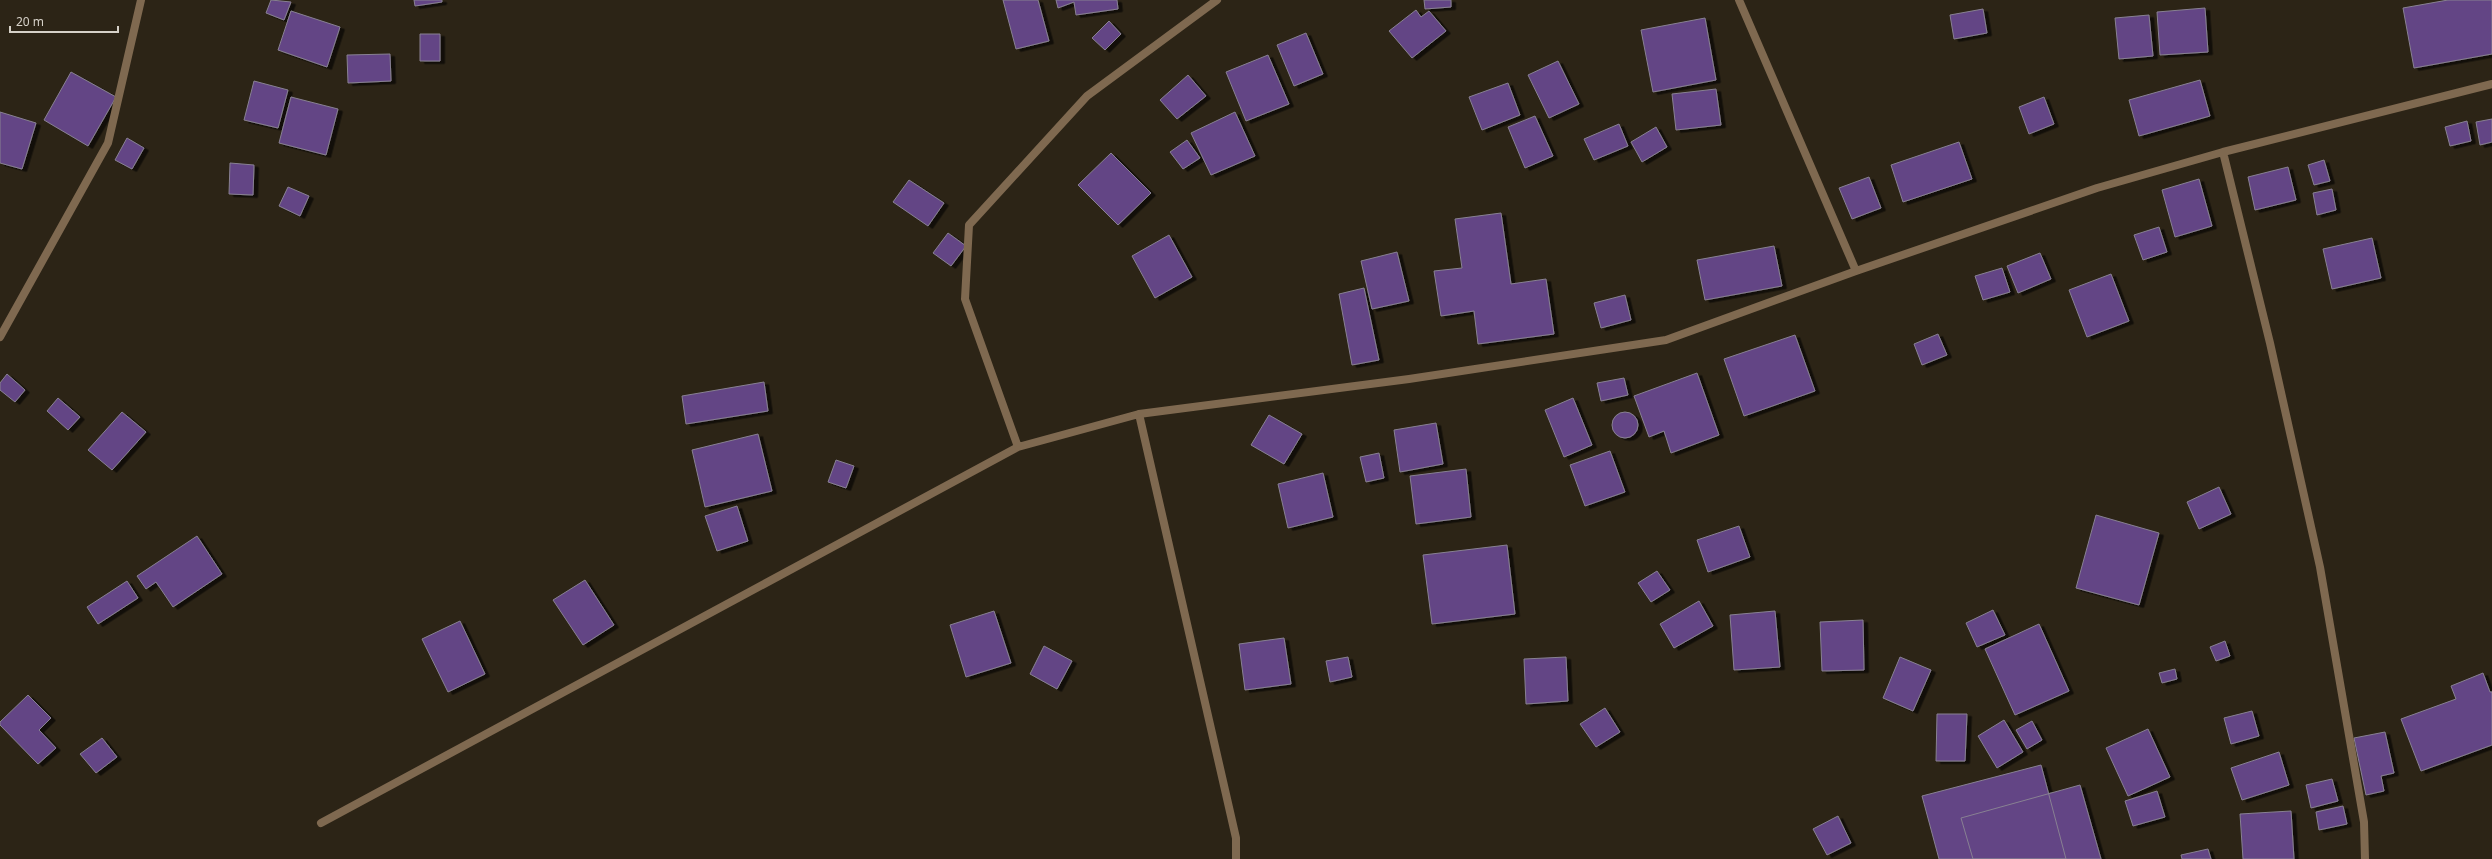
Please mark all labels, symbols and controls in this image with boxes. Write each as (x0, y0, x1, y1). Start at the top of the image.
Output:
scale bar (10, 8, 118, 34)
text: 20 m (16, 13, 44, 30)

